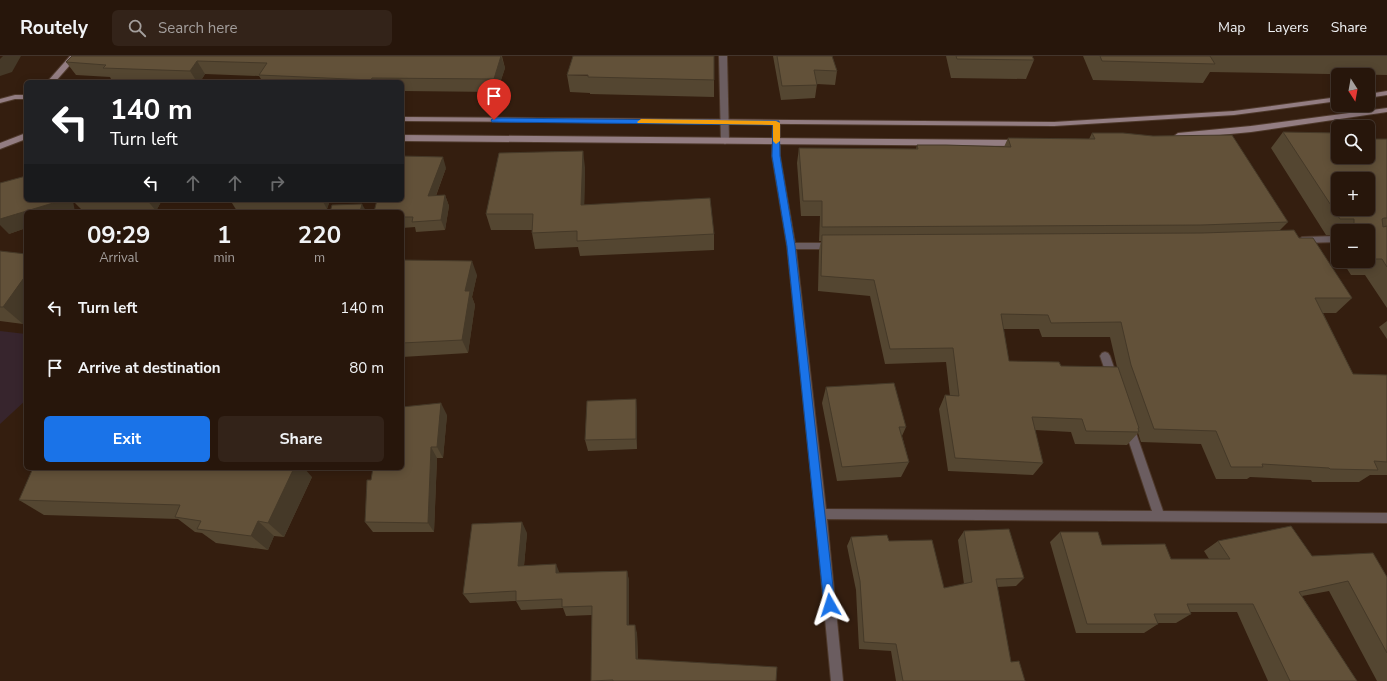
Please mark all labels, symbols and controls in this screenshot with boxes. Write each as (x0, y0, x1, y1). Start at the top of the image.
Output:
search box (112, 10, 392, 46)
text: Routely (20, 15, 88, 41)
icon: search (126, 17, 148, 39)
text: Search here (158, 18, 238, 38)
text: Map (1218, 18, 1245, 37)
text: Layers (1267, 18, 1309, 37)
text: Share (1331, 18, 1367, 37)
north arrow (1331, 68, 1375, 112)
map controls (1331, 68, 1375, 268)
pin (477, 79, 511, 120)
icon: arrive (483, 85, 505, 107)
text: 140 m (110, 91, 193, 129)
icon: left (44, 96, 96, 148)
button: search (1331, 120, 1375, 164)
text: Turn left (110, 127, 178, 151)
icon: left (140, 172, 162, 194)
icon: ahead (182, 172, 204, 194)
icon: ahead (224, 172, 246, 194)
icon: right (266, 172, 288, 194)
button: + (1331, 172, 1375, 216)
text: 09:29 (87, 219, 150, 251)
text: 1 (217, 219, 231, 251)
text: 220 (298, 219, 341, 251)
button: − (1331, 224, 1375, 268)
text: Arrival (99, 249, 138, 267)
text: min (213, 249, 235, 267)
text: m (314, 249, 325, 267)
icon: left (44, 297, 66, 319)
text: Turn left (78, 298, 137, 318)
text: 140 m (340, 298, 384, 318)
icon: arrive (44, 357, 66, 379)
text: Arrive at destination (78, 358, 221, 378)
text: 80 m (349, 358, 384, 378)
button: Exit (44, 416, 210, 462)
button: Share (218, 416, 384, 462)
position arrow (809, 584, 851, 626)

